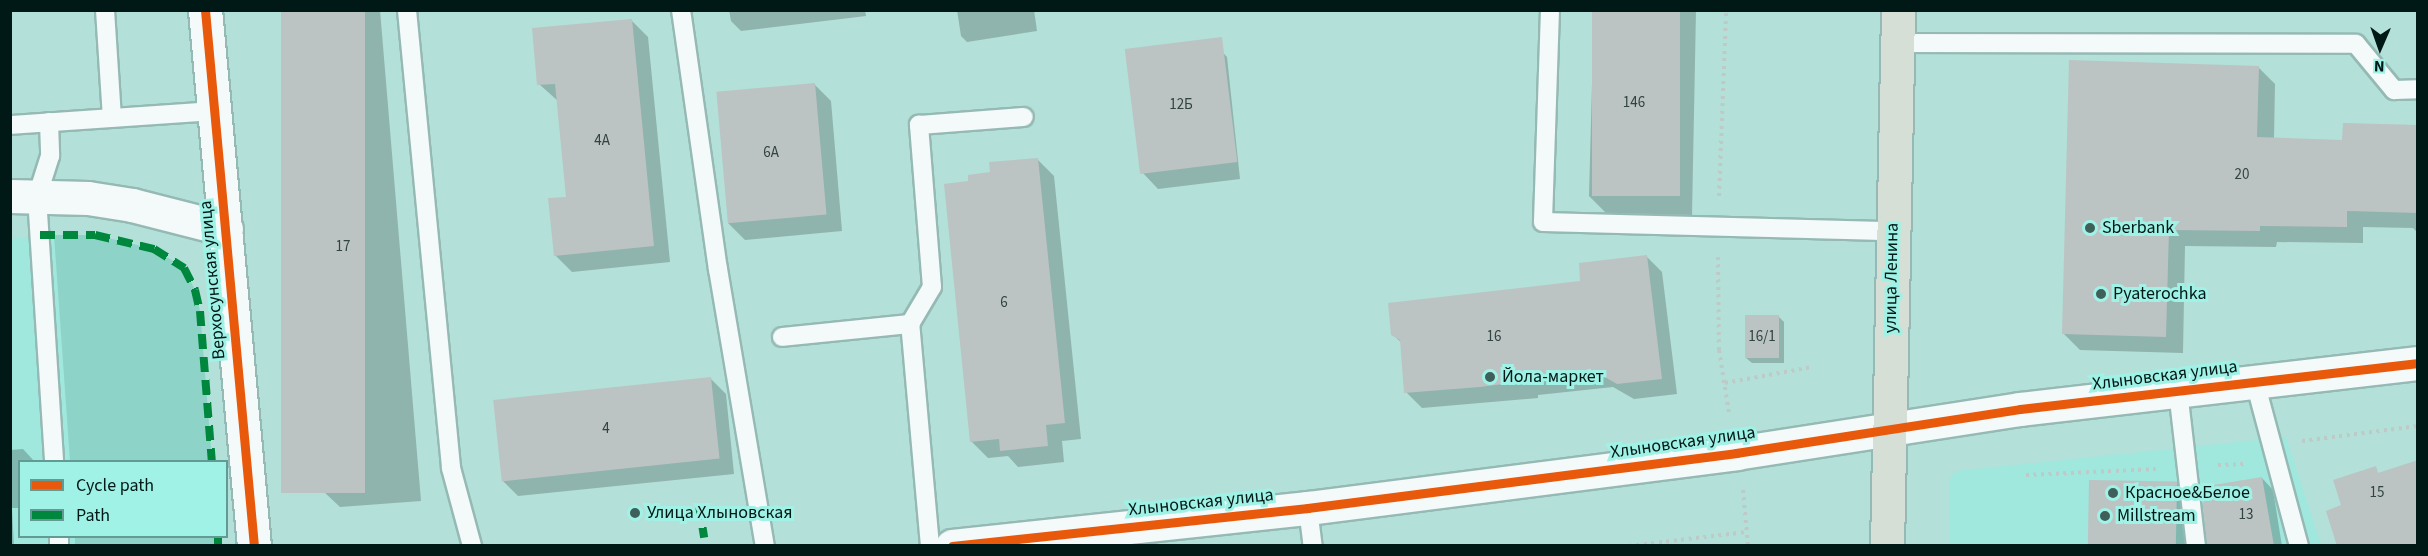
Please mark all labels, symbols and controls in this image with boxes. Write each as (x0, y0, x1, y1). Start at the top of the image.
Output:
north arrow (2350, 18, 2410, 78)
text: N (2374, 55, 2385, 77)
house number: 146 (1623, 94, 1645, 112)
house number: 12Б (1169, 96, 1193, 114)
house number: 4А (594, 132, 610, 150)
house number: 6А (763, 144, 779, 162)
house number: 20 (2235, 166, 2249, 184)
street label: Верхосунская улица (195, 200, 231, 360)
place label: Sberbank (2102, 217, 2174, 239)
marker: Sberbank (2083, 221, 2097, 235)
street label: улица Ленина (1880, 223, 1904, 333)
house number: 17 (336, 238, 350, 256)
place label: Pyaterochka (2113, 283, 2206, 305)
marker: Pyaterochka (2094, 287, 2108, 301)
house number: 6 (1000, 294, 1008, 312)
house number: 16 (1487, 328, 1501, 346)
house number: 16/1 (1748, 328, 1776, 346)
street label: Хлыновская улица (2091, 356, 2239, 396)
place label: Йола-маркет (1502, 366, 1604, 388)
marker: Йола-маркет (1483, 370, 1497, 384)
house number: 4 (602, 420, 610, 438)
street label: Хлыновская улица (1609, 422, 1757, 464)
legend (18, 460, 228, 538)
text: Cycle path (76, 473, 154, 498)
place label: Красное&Белое (2125, 482, 2250, 504)
house number: 15 (2370, 484, 2384, 502)
street label: Хлыновская улица (1127, 485, 1275, 521)
marker: Красное&Белое (2106, 486, 2120, 500)
place label: Улица Хлыновская (647, 502, 793, 524)
text: Path (76, 503, 110, 528)
place label: Millstream (2117, 505, 2196, 527)
marker: Улица Хлыновская (628, 506, 642, 520)
house number: 13 (2239, 506, 2253, 524)
marker: Millstream (2098, 509, 2112, 523)

